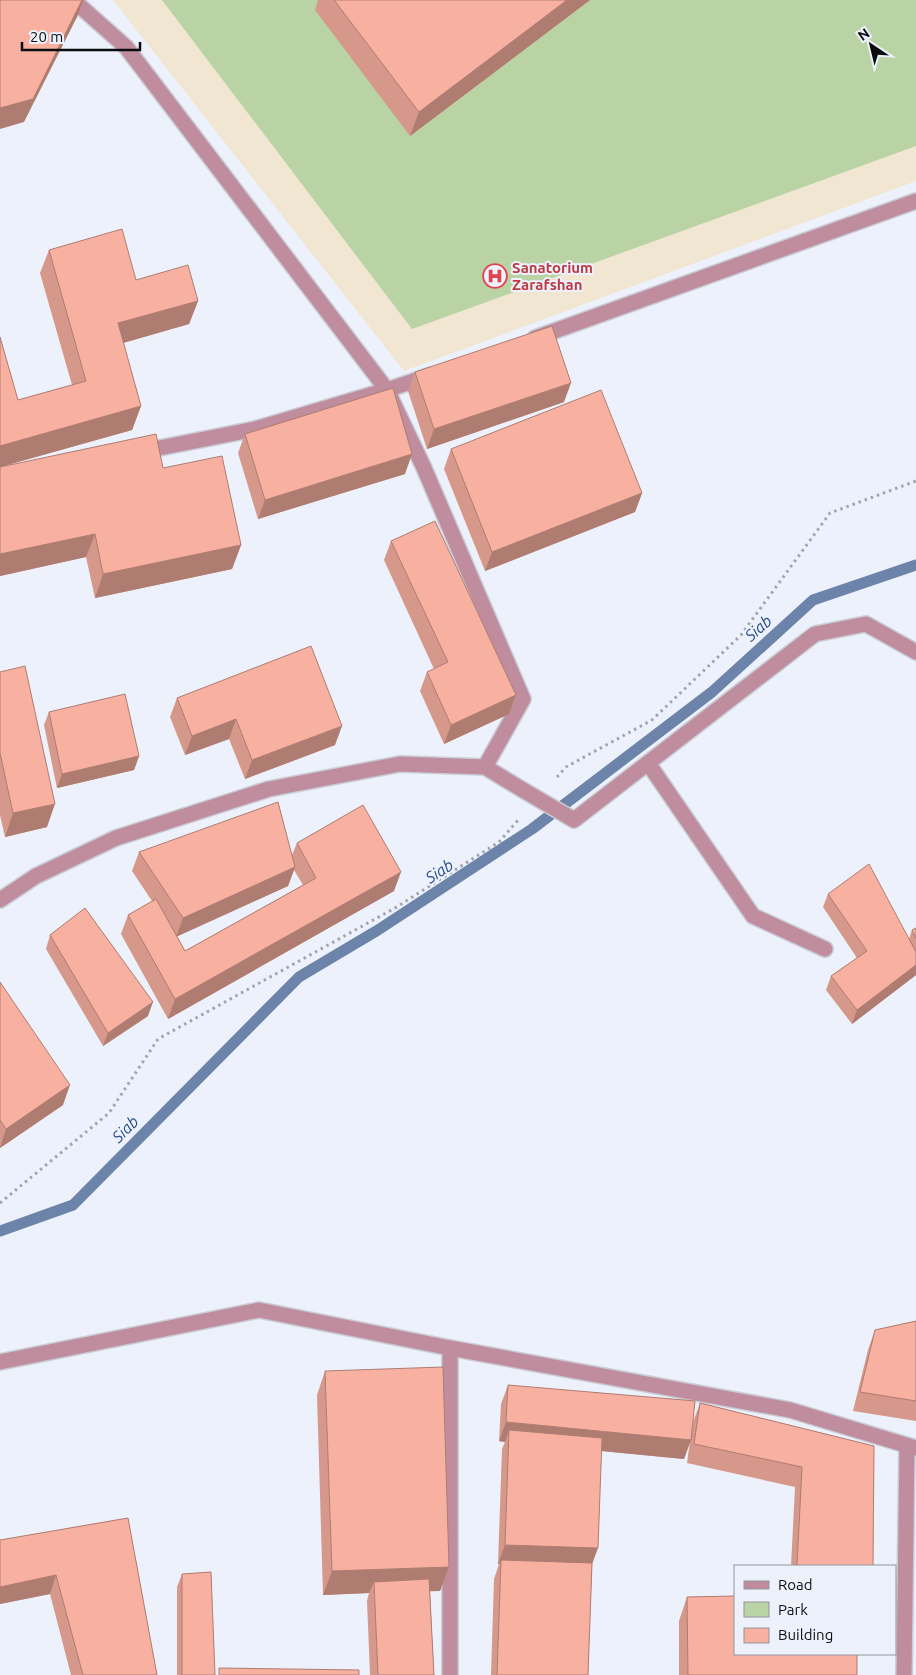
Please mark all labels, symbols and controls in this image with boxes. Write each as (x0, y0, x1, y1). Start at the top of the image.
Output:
scale bar (22, 20, 140, 52)
north arrow (846, 20, 896, 70)
text: N (855, 25, 872, 44)
text: 20 m (30, 28, 63, 45)
place label: Sanatorium Zarafshan (512, 259, 593, 293)
hospital icon: Sanatorium Zarafshan (482, 263, 508, 289)
water label: Siab (740, 611, 775, 645)
water label: Siab (421, 855, 456, 887)
water label: Siab (108, 1112, 142, 1146)
legend (734, 1565, 896, 1655)
text: Road (778, 1576, 813, 1593)
text: Park (778, 1601, 808, 1618)
text: Building (778, 1626, 833, 1643)

